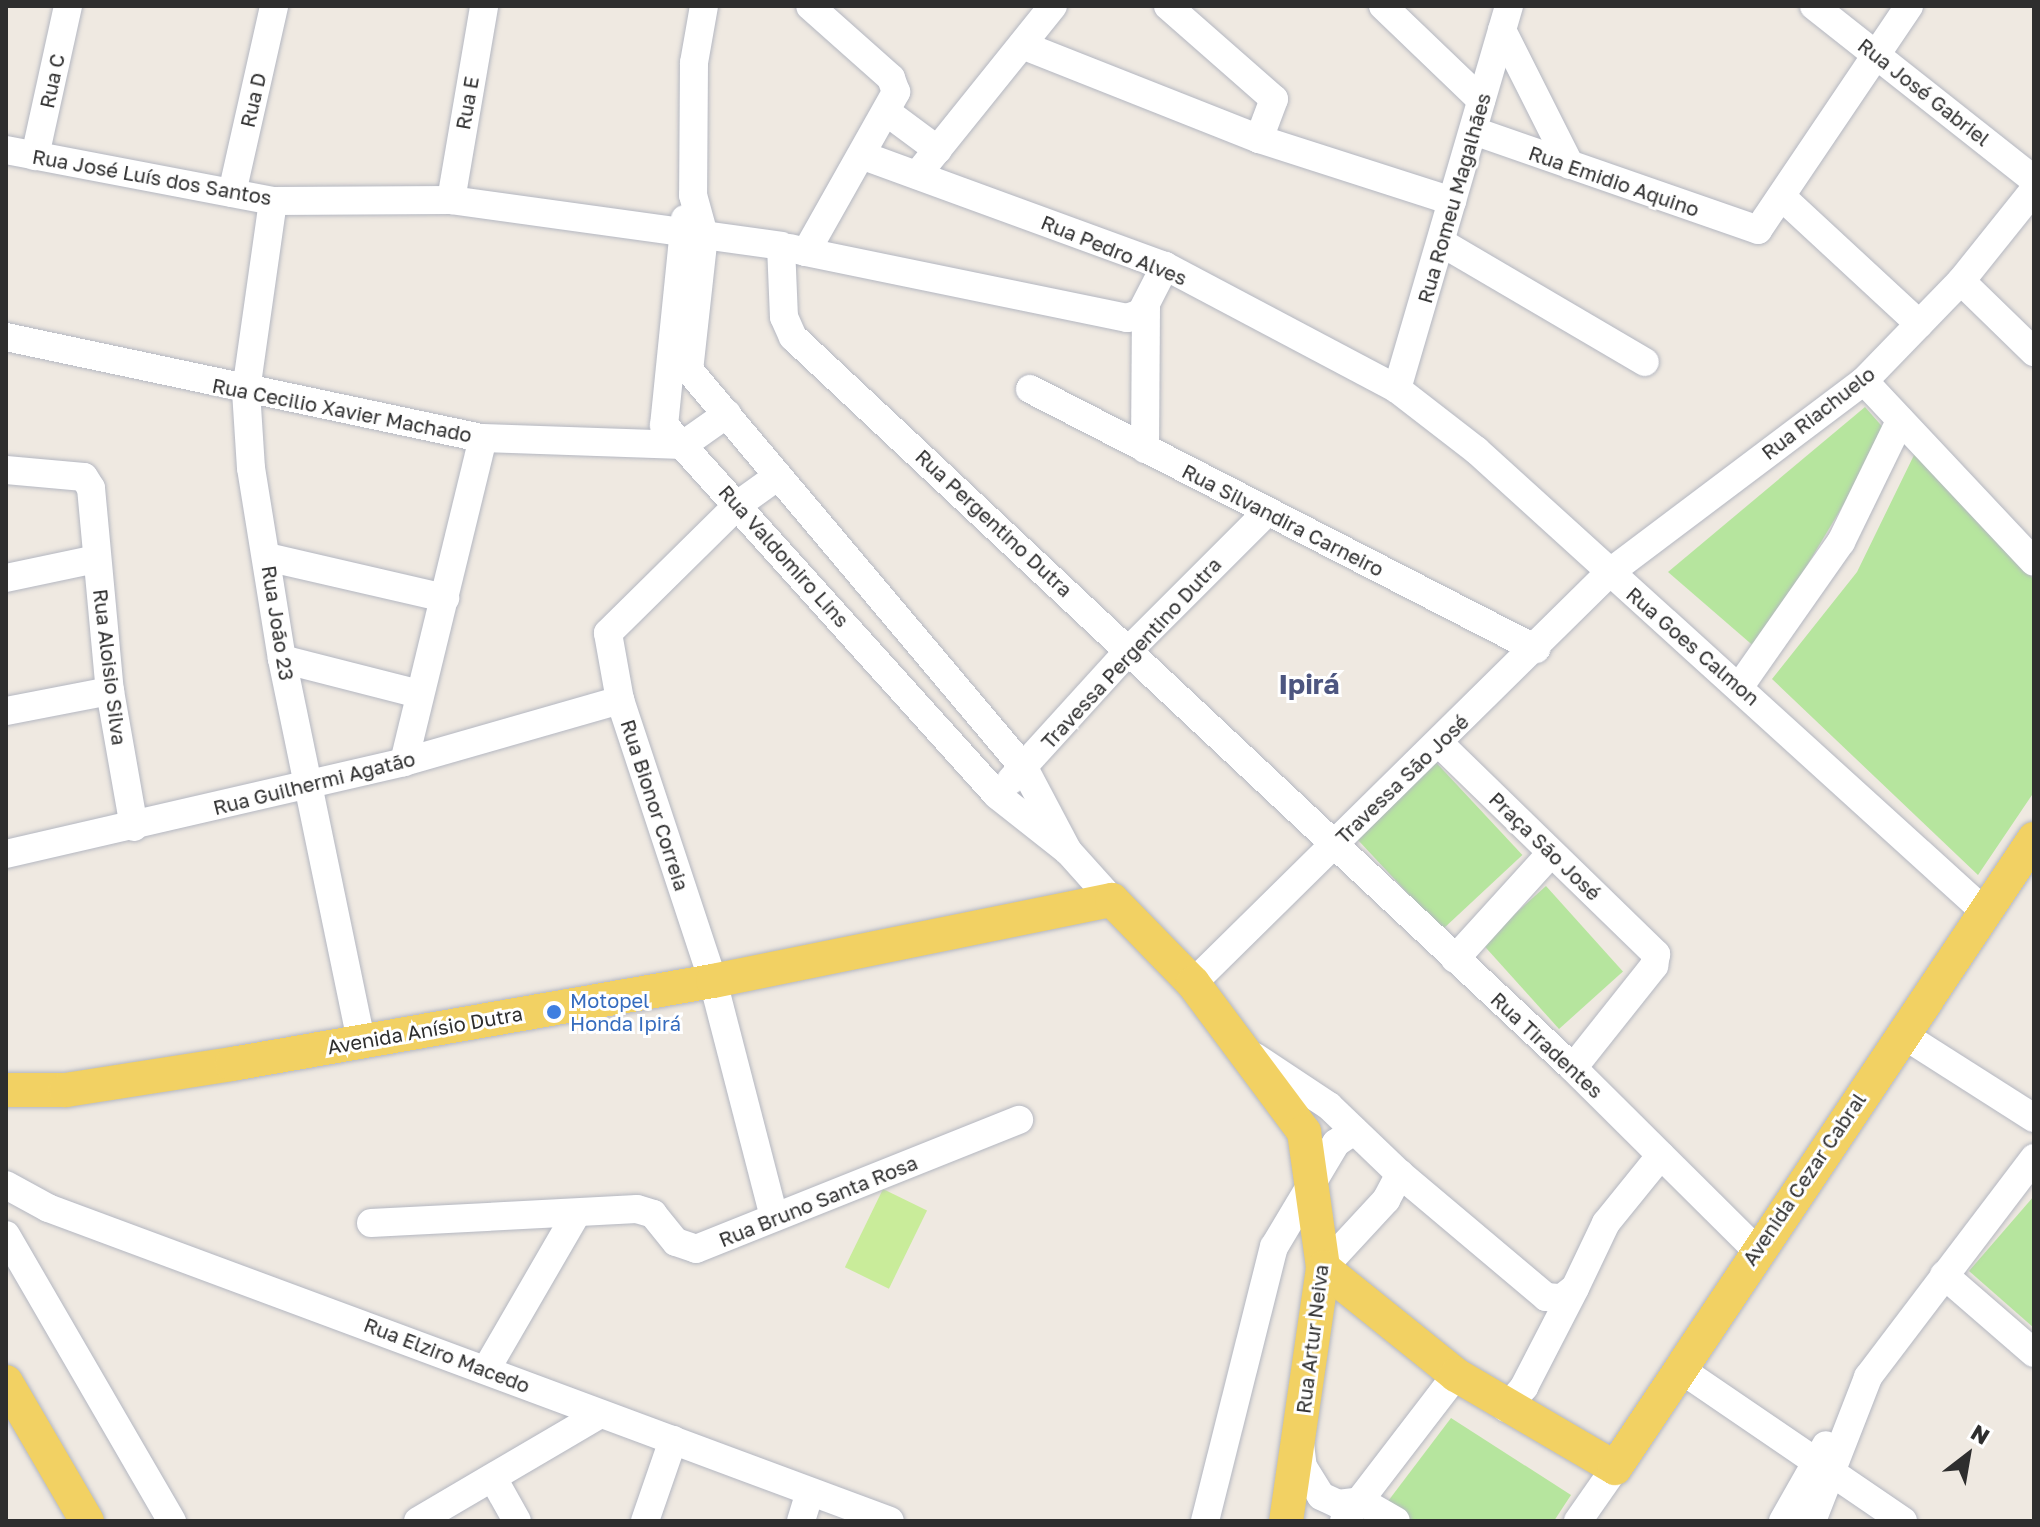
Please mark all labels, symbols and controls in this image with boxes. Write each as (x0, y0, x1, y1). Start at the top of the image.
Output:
street label: Rua José Gabriel (1853, 33, 1995, 151)
street label: Rua C (35, 52, 69, 110)
street label: Rua D (235, 70, 271, 130)
street label: Rua E (451, 74, 483, 132)
street label: Rua Romeu Magalhães (1412, 90, 1496, 306)
street label: Rua Emidio Aquino (1526, 141, 1702, 221)
street label: Rua José Luís dos Santos (30, 144, 274, 210)
street label: Rua Pedro Alves (1038, 210, 1190, 290)
street label: Rua Riachuelo (1757, 361, 1879, 465)
street label: Rua Cecilio Xavier Machado (210, 373, 474, 447)
street label: Rua Pergentino Dutra (911, 444, 1077, 602)
street label: Rua Silvandira Carneiro (1178, 459, 1388, 581)
street label: Rua Valdomiro Lins (714, 480, 854, 632)
street label: Travessa Pergentino Dutra (1036, 552, 1226, 754)
street label: Rua João 23 (257, 564, 299, 682)
street label: Rua Goes Calmon (1622, 582, 1764, 710)
street label: Rua Aloisio Silva (89, 588, 131, 746)
district label: Ipirá (1278, 667, 1340, 701)
street label: Travessa São José (1331, 709, 1473, 849)
street label: Rua Bionor Correia (616, 716, 694, 894)
street label: Rua Guilhermi Agatão (211, 746, 417, 820)
street label: Praça São José (1484, 787, 1606, 905)
street label: Rua Tiradentes (1486, 987, 1608, 1103)
place label: Motopel Honda Ipirá (570, 988, 681, 1035)
street label: Avenida Anísio Dutra (325, 1001, 525, 1059)
marker: Motopel Honda Ipirá (545, 1003, 563, 1021)
street label: Avenida Cezar Cabral (1737, 1088, 1871, 1270)
street label: Rua Bruno Santa Rosa (715, 1150, 921, 1252)
street label: Rua Artur Neiva (1291, 1263, 1333, 1415)
street label: Rua Elziro Macedo (361, 1312, 533, 1398)
north arrow (1928, 1415, 2008, 1495)
text: N (1966, 1418, 1995, 1450)

